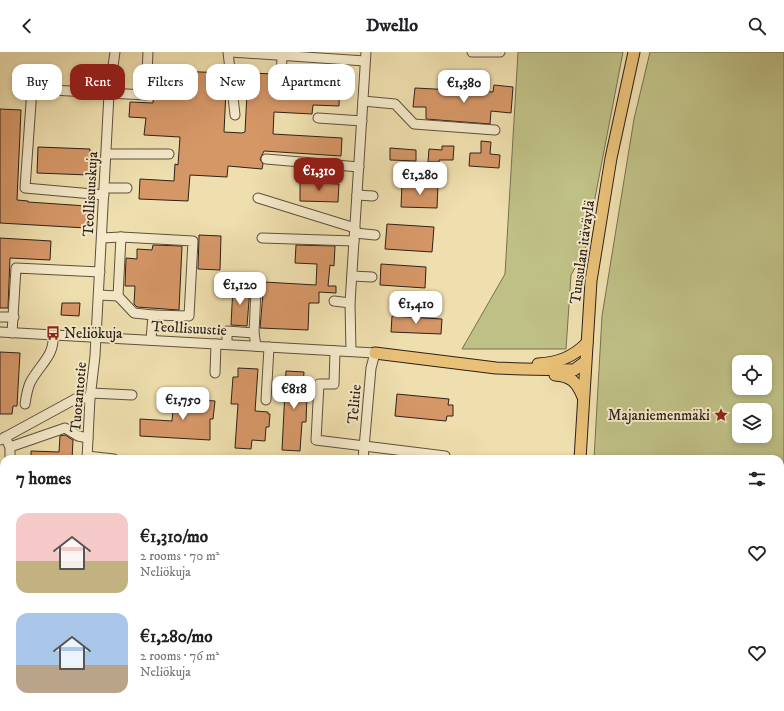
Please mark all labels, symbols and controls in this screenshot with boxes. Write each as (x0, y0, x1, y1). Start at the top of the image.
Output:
icon: back (16, 15, 38, 37)
text: Dwello (366, 15, 418, 37)
icon: search (746, 15, 768, 37)
chip: Buy (12, 64, 62, 100)
chip: Rent (70, 64, 125, 100)
chip: Filters (133, 64, 198, 100)
chip: New (206, 64, 260, 100)
chip: Apartment (268, 64, 355, 100)
pin: €1,380 (431, 70, 497, 104)
text: €1,380 (447, 75, 481, 91)
street label: Teollisuuskuja (79, 150, 102, 237)
pin: €1,310 (286, 158, 352, 192)
pin: €1,280 (387, 162, 453, 196)
text: €1,310 (303, 163, 335, 179)
text: €1,280 (402, 167, 438, 183)
street label: Tuusulan itäväylä (566, 198, 599, 305)
pin: €1,120 (207, 272, 273, 306)
text: €1,120 (223, 277, 257, 293)
pin: €1,410 (383, 291, 449, 325)
text: €1,410 (398, 296, 434, 312)
street label: Teollisuustie (151, 317, 227, 340)
place label: Neliökuja (64, 324, 123, 343)
bus stop icon: Neliökuja (45, 325, 61, 341)
map controls (732, 355, 772, 443)
button: locate (732, 355, 772, 395)
street label: Tuotantotie (66, 361, 91, 433)
pin: €818 (270, 376, 318, 410)
text: €818 (281, 381, 307, 397)
street label: Telitie (343, 384, 366, 424)
pin: €1,750 (150, 387, 216, 421)
text: €1,750 (165, 392, 201, 408)
button: layers (732, 403, 772, 443)
place label: Majaniemenmäki (608, 406, 710, 425)
place icon: Majaniemenmäki (713, 407, 729, 423)
text: 7 homes (16, 468, 71, 490)
icon: filters (746, 468, 768, 490)
text: €1,310/mo (140, 526, 208, 548)
icon: home (48, 529, 96, 577)
icon: heart (746, 542, 768, 564)
text: 2 rooms · 70 m² (140, 548, 220, 564)
text: Neliökuja (140, 564, 191, 580)
text: €1,280/mo (140, 626, 212, 648)
icon: home (48, 629, 96, 677)
icon: heart (746, 642, 768, 664)
text: 2 rooms · 76 m² (140, 648, 219, 664)
text: Neliökuja (140, 664, 191, 680)

